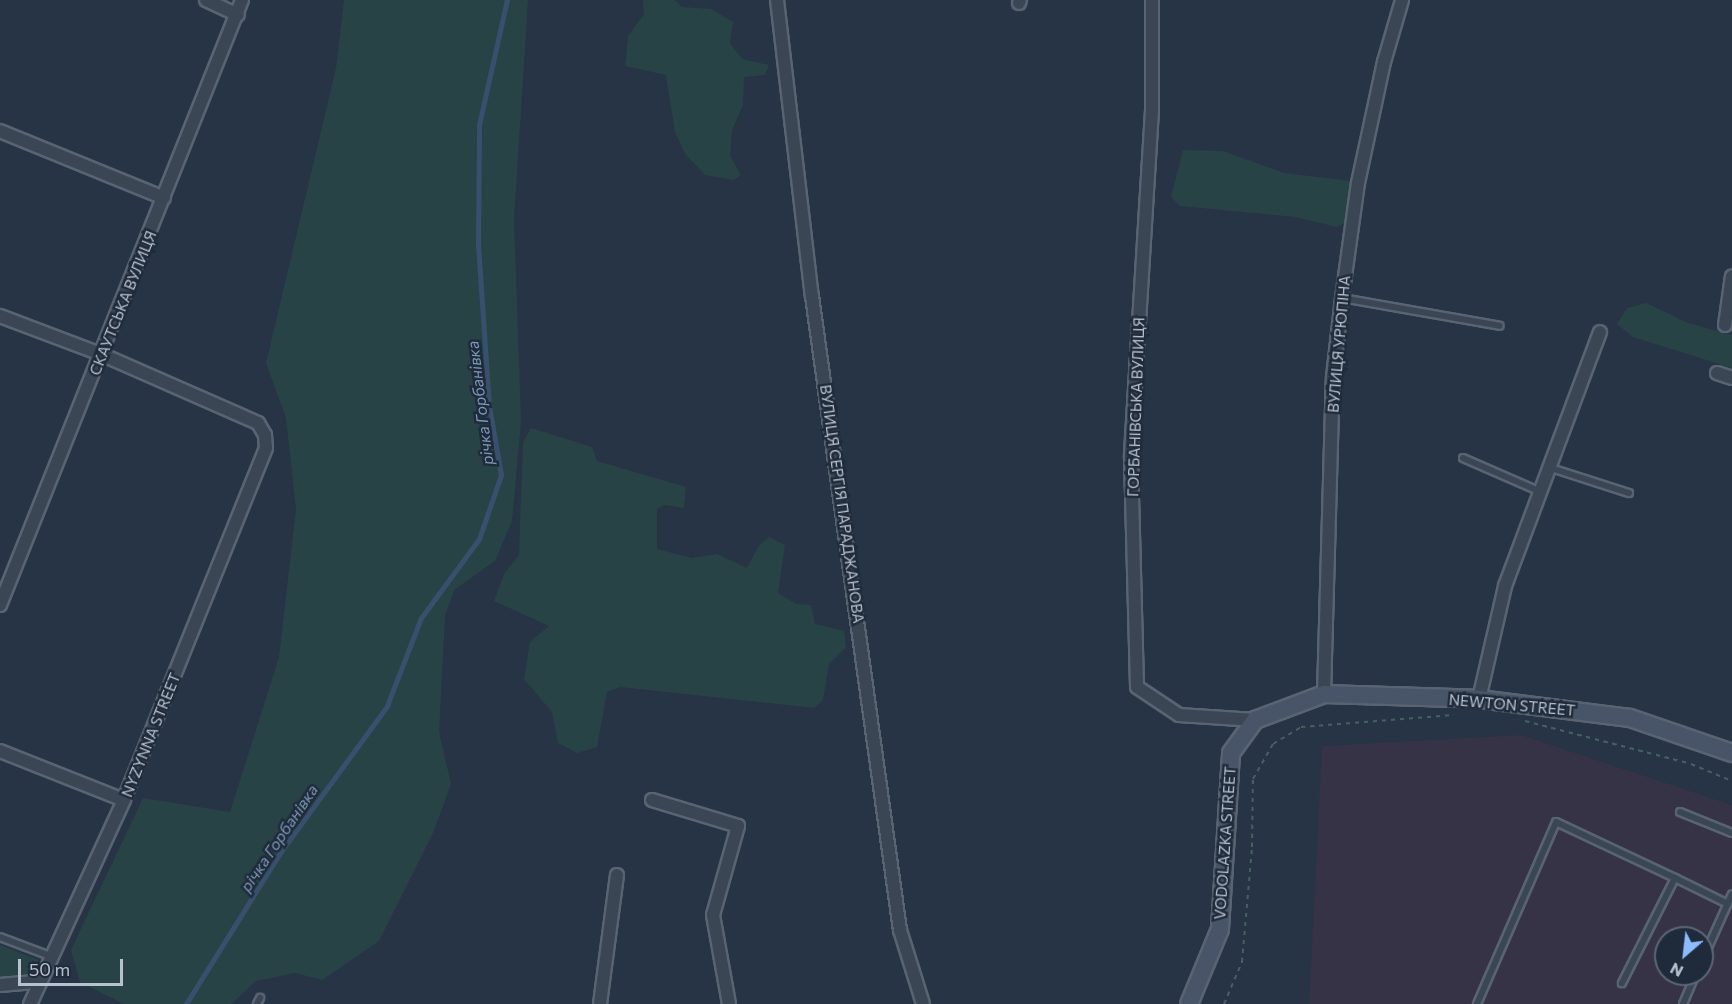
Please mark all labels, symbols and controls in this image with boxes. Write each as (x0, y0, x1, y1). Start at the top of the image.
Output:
street label: СКАУТСЬКА ВУЛИЦЯ (86, 228, 160, 378)
street label: ВУЛИЦЯ УРЮПІНА (1324, 275, 1354, 413)
street label: ГОРБАНІВСЬКА ВУЛИЦЯ (1124, 317, 1148, 497)
water label: річка Горбанівка (463, 340, 497, 466)
street label: ВУЛИЦЯ СЕРГІЯ ПАРАДЖАНОВА (816, 383, 868, 625)
street label: NYZYNNA STREET (118, 670, 184, 800)
street label: NEWTON STREET (1448, 691, 1576, 719)
street label: VODOLAZKA STREET (1211, 766, 1239, 920)
water label: річка Горбанівка (236, 781, 322, 895)
north arrow (1654, 926, 1714, 986)
scale bar (21, 947, 126, 985)
text: 50 m (29, 958, 70, 980)
text: N (1666, 959, 1686, 982)

